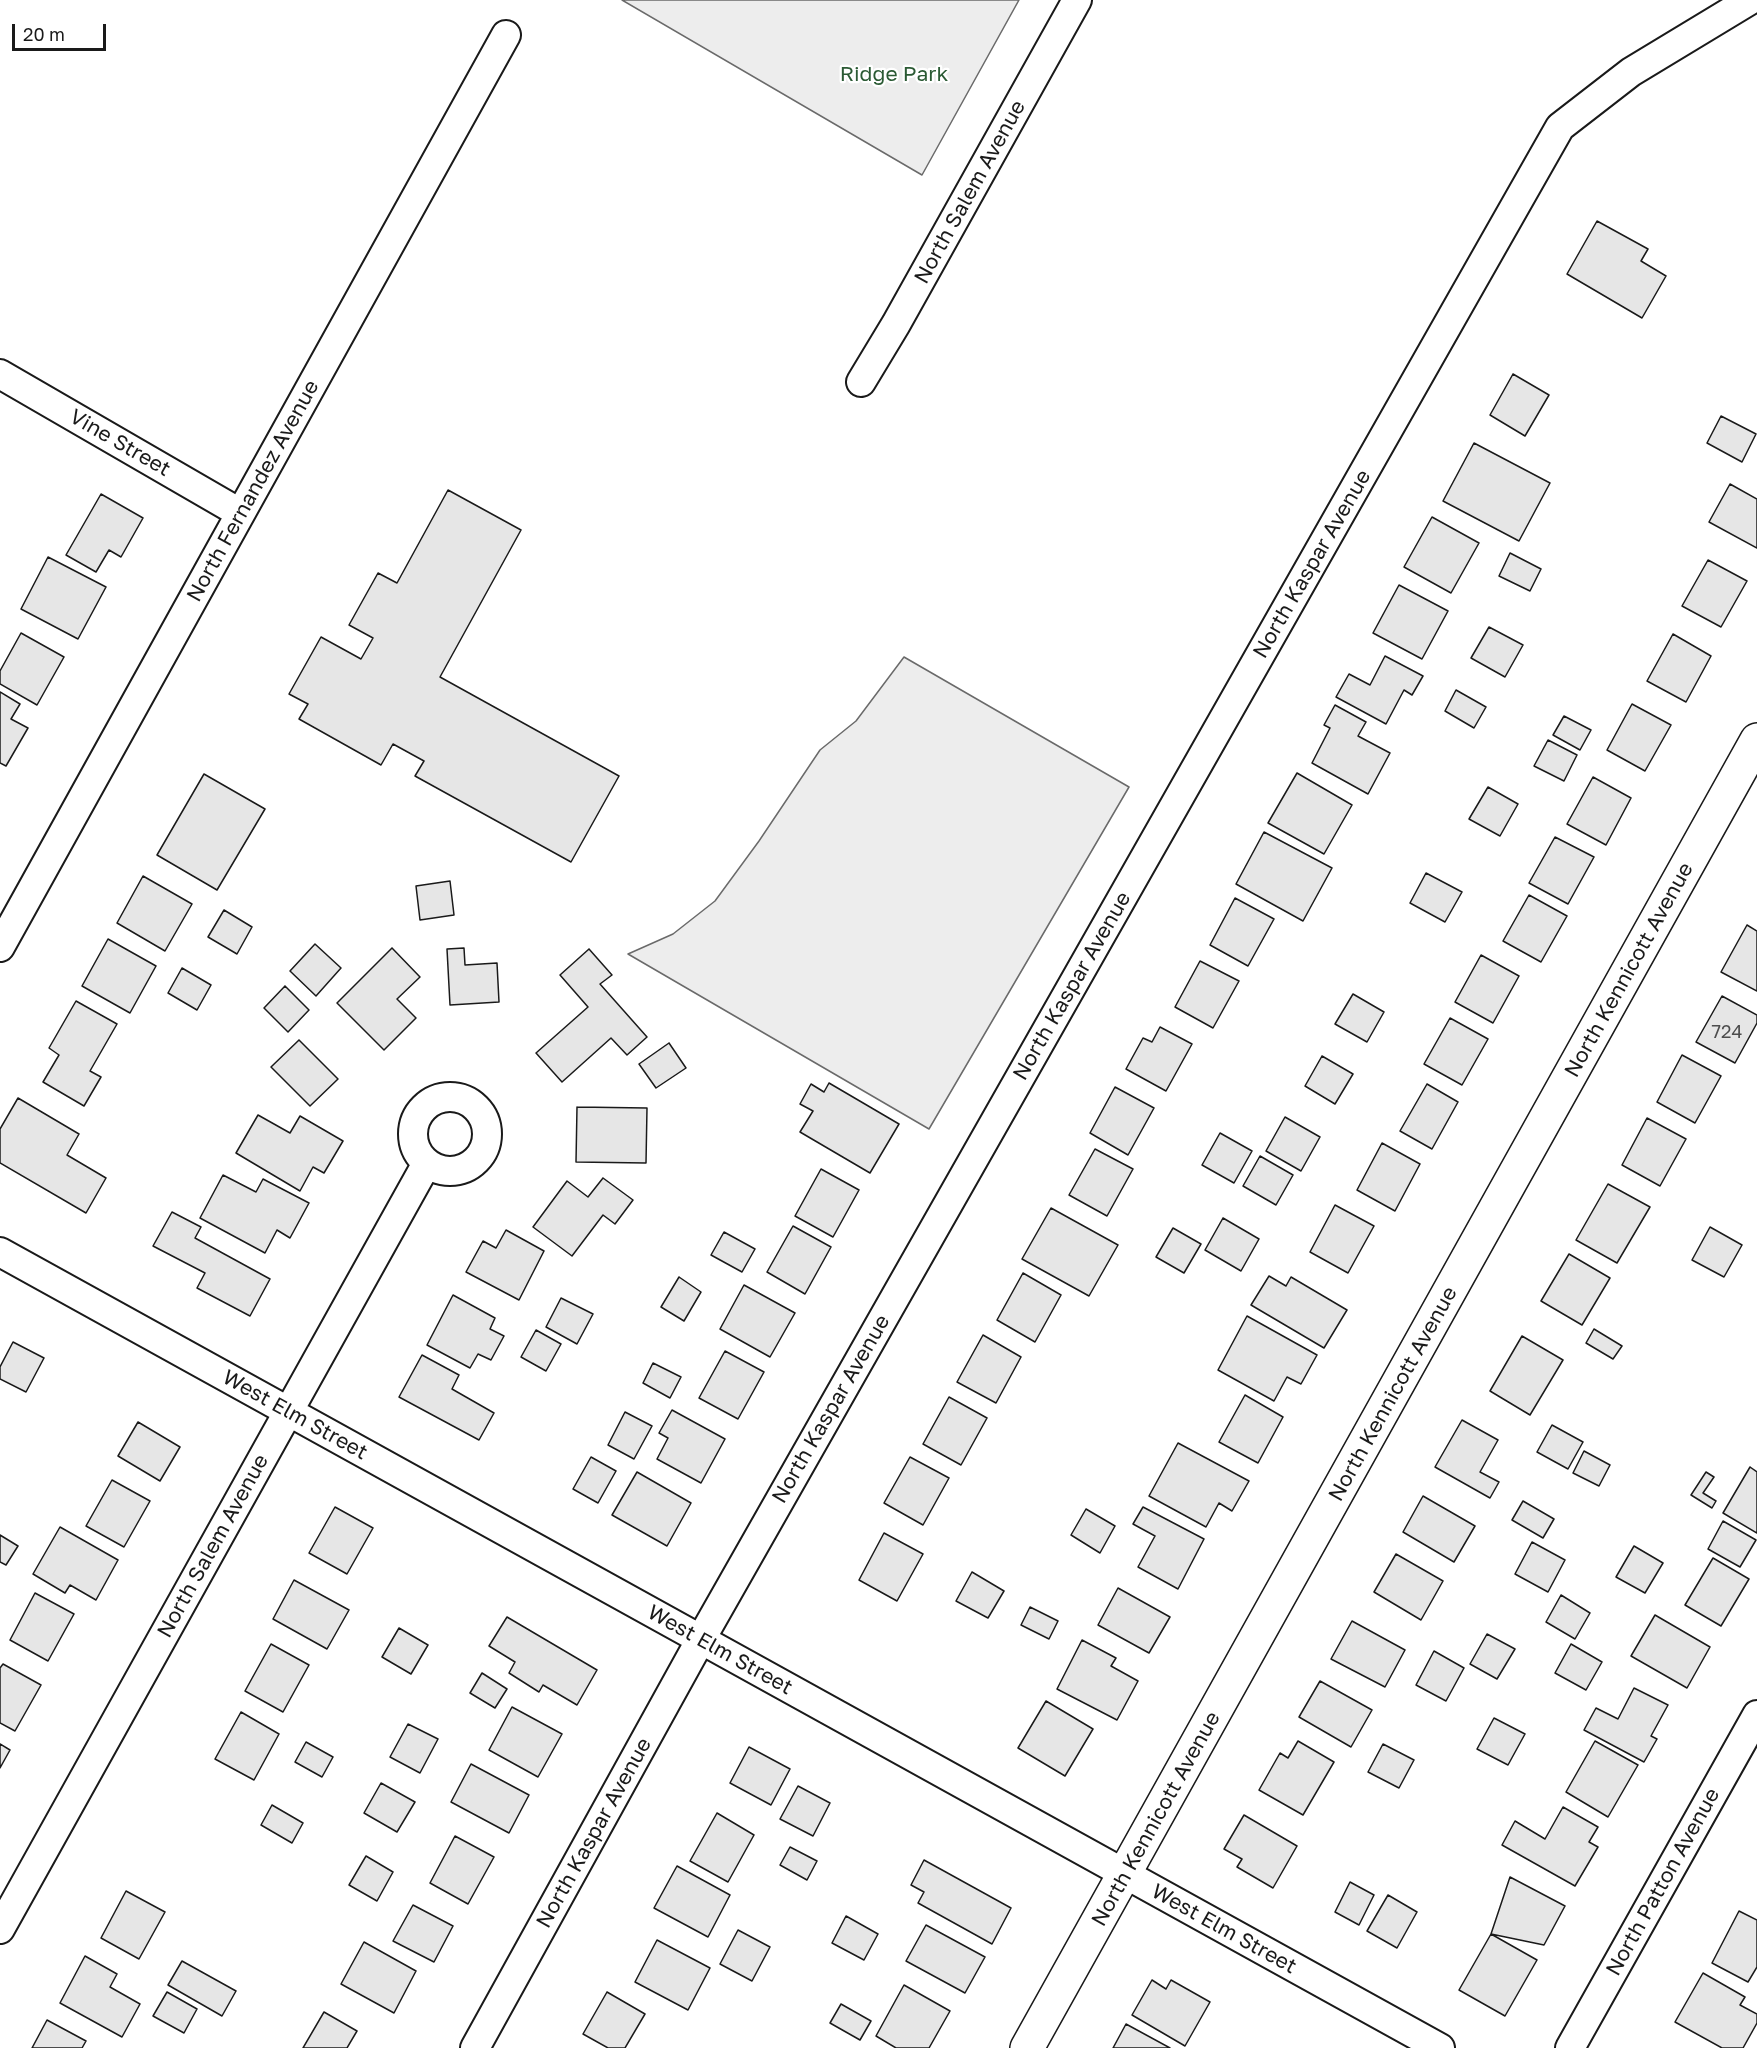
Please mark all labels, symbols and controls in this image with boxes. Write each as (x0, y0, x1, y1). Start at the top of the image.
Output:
scale bar (15, 12, 110, 50)
text: 20 m (23, 23, 65, 45)
park label: Ridge Park (840, 61, 948, 87)
street label: North Salem Avenue (909, 96, 1031, 288)
street label: North Fernandez Avenue (182, 376, 324, 606)
street label: Vine Street (65, 404, 175, 482)
street label: North Kaspar Avenue (1248, 465, 1376, 663)
street label: North Kennicott Avenue (1559, 858, 1699, 1082)
street label: North Kaspar Avenue (1008, 887, 1136, 1085)
house number: 724 (1712, 1021, 1742, 1043)
street label: North Kennicott Avenue (1323, 1282, 1463, 1506)
street label: North Kaspar Avenue (767, 1310, 895, 1508)
street label: West Elm Street (218, 1365, 372, 1465)
street label: North Salem Avenue (152, 1450, 274, 1642)
street label: West Elm Street (643, 1600, 797, 1700)
street label: North Kennicott Avenue (1086, 1707, 1226, 1931)
street label: North Kaspar Avenue (531, 1734, 657, 1932)
street label: North Patton Avenue (1601, 1784, 1725, 1980)
street label: West Elm Street (1147, 1879, 1301, 1979)

